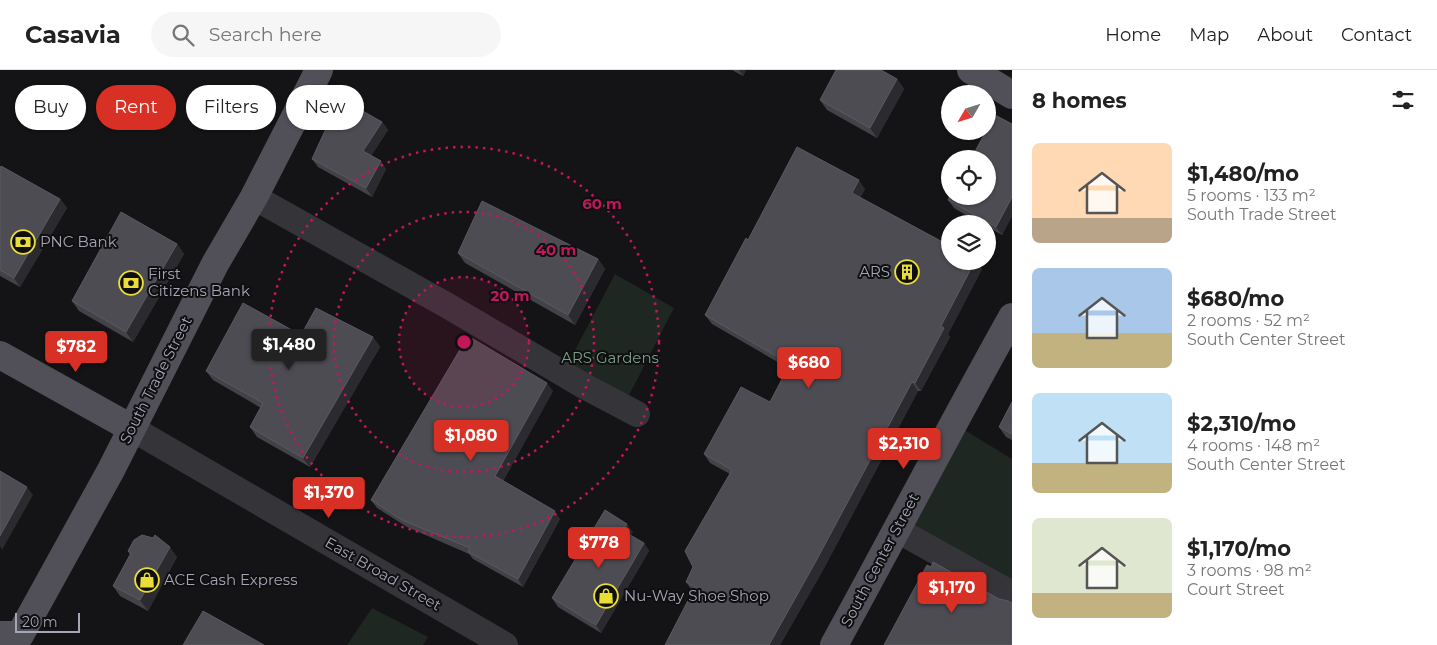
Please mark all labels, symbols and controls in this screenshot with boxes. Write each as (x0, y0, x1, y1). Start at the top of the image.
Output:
search box (151, 12, 501, 57)
text: Casavia (25, 20, 121, 49)
icon: search (169, 21, 197, 49)
text: Search here (209, 23, 322, 46)
text: Home (1105, 24, 1161, 46)
text: Map (1189, 24, 1229, 46)
text: About (1257, 24, 1313, 46)
text: Contact (1341, 24, 1412, 46)
chip: Buy (15, 85, 86, 130)
chip: Rent (96, 85, 176, 130)
chip: Filters (186, 85, 276, 130)
chip: New (286, 85, 364, 130)
north arrow (941, 85, 996, 140)
map controls (941, 85, 996, 270)
icon: filters (1389, 86, 1417, 114)
text: 8 homes (1032, 88, 1127, 113)
button: locate (941, 150, 996, 205)
text: $1,480/mo (1187, 161, 1299, 186)
icon: home (1072, 163, 1132, 223)
text: 5 rooms · 133 m² (1187, 186, 1316, 205)
text: 60 m (582, 194, 622, 213)
text: South Trade Street (1187, 205, 1336, 224)
button: layers (941, 215, 996, 270)
bank icon: PNC Bank (10, 229, 36, 255)
place label: PNC Bank (40, 232, 117, 251)
text: 40 m (536, 240, 576, 259)
building icon: ARS (894, 259, 920, 285)
place label: ARS (859, 262, 890, 281)
place label: First Citizens Bank (148, 264, 250, 300)
bank icon: First Citizens Bank (118, 270, 144, 296)
text: 20 m (490, 286, 530, 305)
text: $680/mo (1187, 286, 1284, 311)
icon: home (1072, 288, 1132, 348)
text: 2 rooms · 52 m² (1187, 311, 1310, 330)
street label: South Trade Street (115, 313, 196, 446)
pin: $1,480 (248, 328, 330, 371)
pin: $782 (46, 330, 106, 373)
text: South Center Street (1187, 330, 1345, 349)
centre of rings (455, 333, 473, 351)
text: $1,480 (262, 335, 316, 354)
text: $782 (56, 337, 96, 356)
pin: $680 (779, 346, 839, 389)
park label: ARS Gardens (561, 348, 659, 367)
text: $680 (788, 353, 830, 372)
text: $2,310/mo (1187, 411, 1296, 436)
icon: home (1072, 413, 1132, 473)
pin: $1,080 (430, 420, 512, 462)
text: $1,080 (445, 426, 497, 445)
pin: $2,310 (863, 428, 945, 470)
text: $2,310 (879, 434, 929, 453)
text: 4 rooms · 148 m² (1187, 436, 1320, 455)
text: South Center Street (1187, 455, 1345, 474)
pin: $1,370 (288, 476, 370, 519)
text: $1,370 (304, 483, 354, 502)
street label: South Center Street (836, 490, 923, 630)
pin: $778 (569, 526, 629, 569)
street label: East Broad Street (322, 533, 445, 615)
text: $778 (579, 533, 619, 552)
text: $1,170/mo (1187, 536, 1291, 561)
icon: home (1072, 538, 1132, 598)
text: 3 rooms · 98 m² (1187, 561, 1312, 580)
shop icon: ACE Cash Express (134, 567, 160, 593)
place label: ACE Cash Express (164, 570, 297, 589)
pin: $1,170 (911, 572, 993, 614)
text: $1,170 (929, 578, 976, 597)
text: Court Street (1187, 580, 1284, 599)
shop icon: Nu-Way Shoe Shop (593, 583, 619, 609)
place label: Nu-Way Shoe Shop (624, 586, 769, 605)
scale bar (15, 610, 80, 633)
text: 20 m (22, 613, 58, 631)

